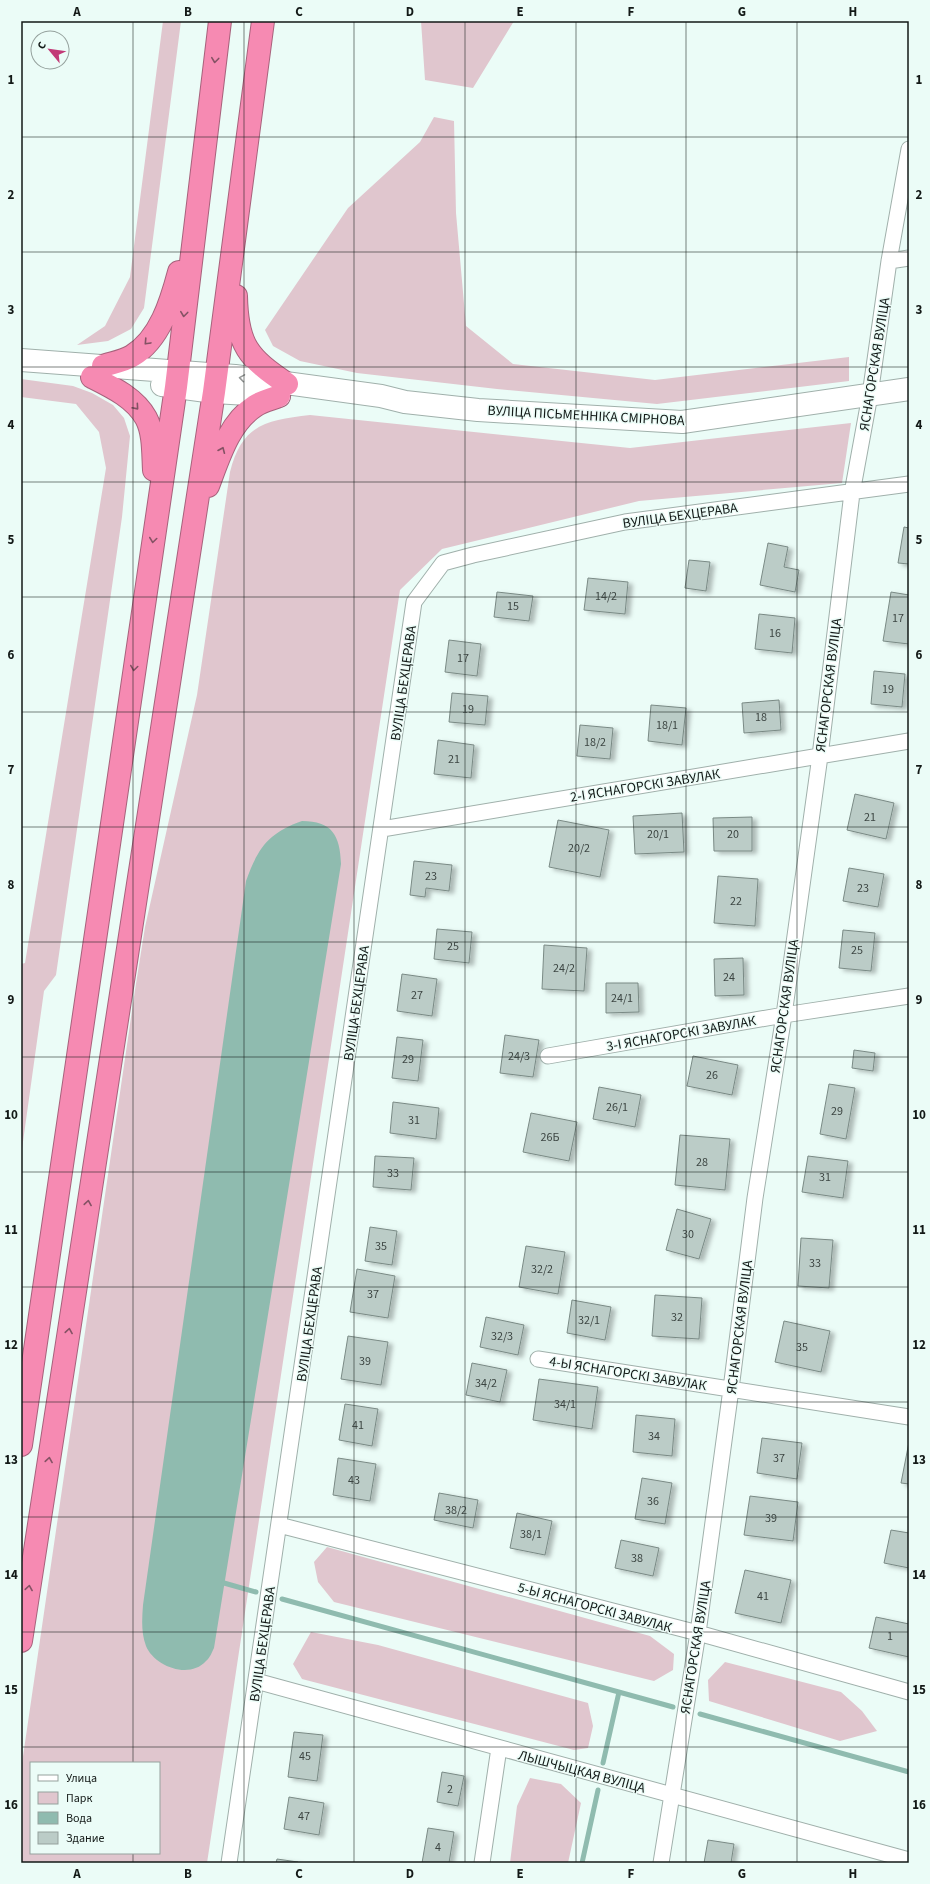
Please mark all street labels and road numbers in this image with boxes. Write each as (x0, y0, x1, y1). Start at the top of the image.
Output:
street label: ЯСНАГОРСКАЯ ВУЛІЦА (855, 296, 895, 432)
street label: ВУЛІЦА ПІСЬМЕННІКА СМІРНОВА (487, 401, 685, 431)
street label: ВУЛІЦА БЕХЦЕРАВА (621, 498, 739, 534)
street label: ЯСНАГОРСКАЯ ВУЛІЦА (811, 617, 847, 753)
street label: ВУЛІЦА БЕХЦЕРАВА (386, 624, 422, 742)
street label: 2-І ЯСНАГОРСКІ ЗАВУЛАК (569, 764, 722, 808)
street label: ЯСНАГОРСКАЯ ВУЛІЦА (766, 938, 804, 1074)
street label: ВУЛІЦА БЕХЦЕРАВА (339, 944, 375, 1062)
street label: 3-І ЯСНАГОРСКІ ЗАВУЛАК (605, 1011, 758, 1057)
street label: ЯСНАГОРСКАЯ ВУЛІЦА (722, 1259, 758, 1395)
street label: ВУЛІЦА БЕХЦЕРАВА (292, 1265, 328, 1383)
street label: 4-Ы ЯСНАГОРСКІ ЗАВУЛАК (548, 1352, 709, 1396)
street label: 5-Ы ЯСНАГОРСКІ ЗАВУЛАК (515, 1578, 675, 1638)
street label: ЯСНАГОРСКАЯ ВУЛІЦА (676, 1579, 716, 1715)
street label: ВУЛІЦА БЕХЦЕРАВА (245, 1585, 281, 1703)
street label: ЛЫШЧЫЦКАЯ ВУЛІЦА (516, 1745, 648, 1799)

